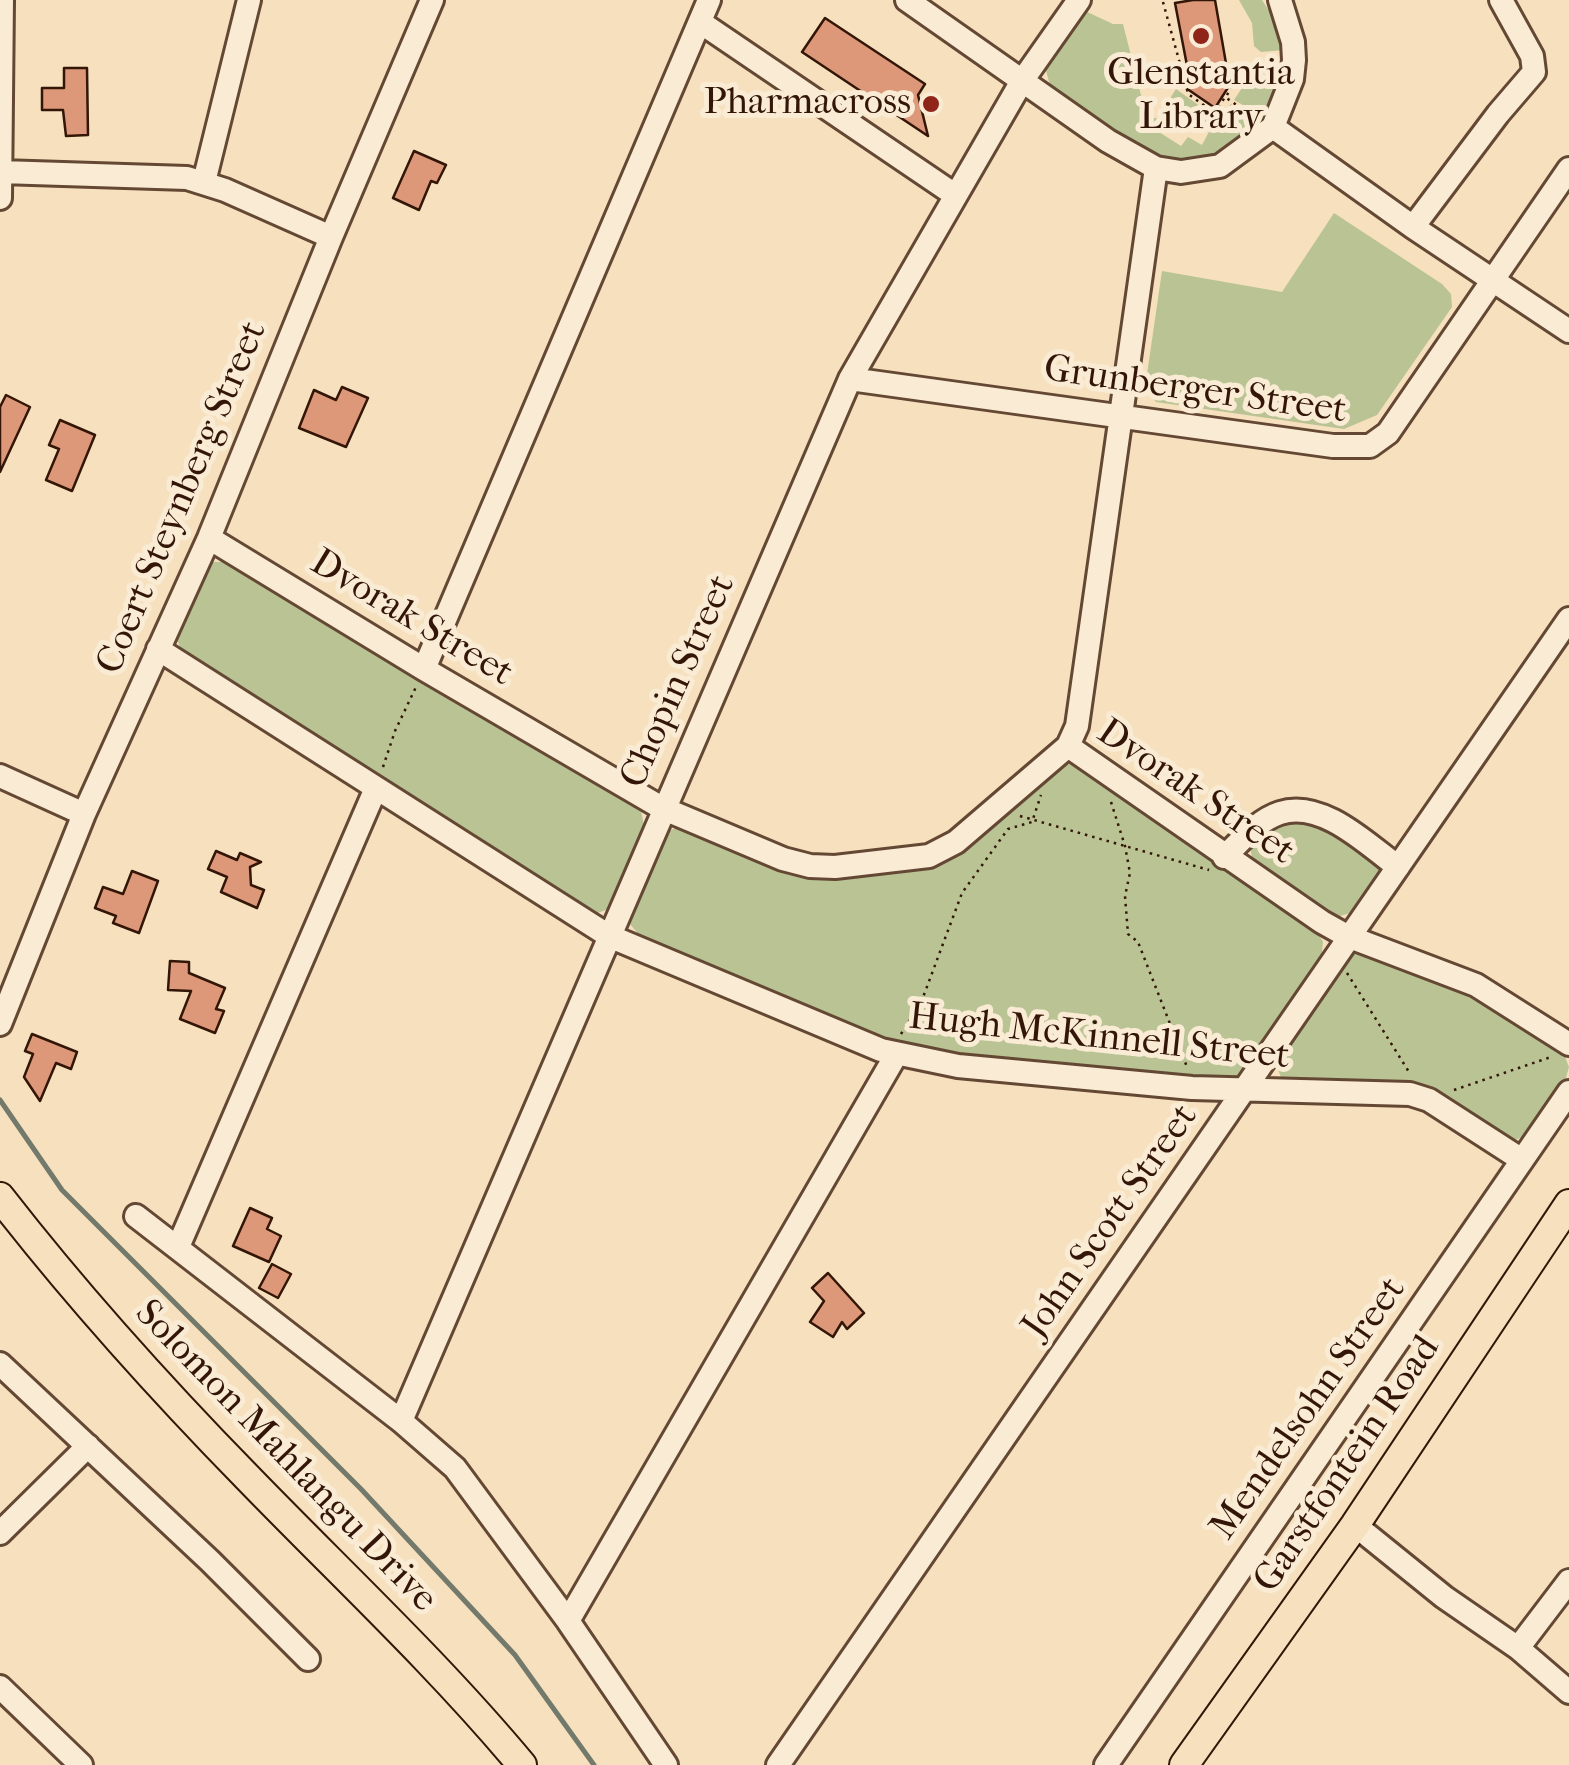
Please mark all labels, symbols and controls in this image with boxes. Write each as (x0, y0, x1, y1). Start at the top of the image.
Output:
marker: Glenstantia Library (1190, 25, 1212, 47)
place label: Glenstantia Library (1107, 52, 1295, 142)
place label: Pharmacross (704, 81, 911, 127)
marker: Pharmacross (920, 93, 942, 115)
street label: Coert Steynberg Street (88, 315, 278, 681)
street label: Grunberger Street (1041, 347, 1349, 435)
street label: Dvorak Street (302, 541, 520, 697)
street label: Chopin Street (612, 568, 746, 796)
street label: Dvorak Street (1088, 710, 1302, 876)
street label: Hugh McKinnell Street (906, 995, 1292, 1081)
street label: John Scott Street (1013, 1096, 1209, 1348)
street label: Mendelsohn Street (1202, 1269, 1416, 1549)
street label: Solomon Mahlangu Drive (124, 1292, 446, 1622)
street label: Garstfontein Road (1245, 1328, 1451, 1602)

